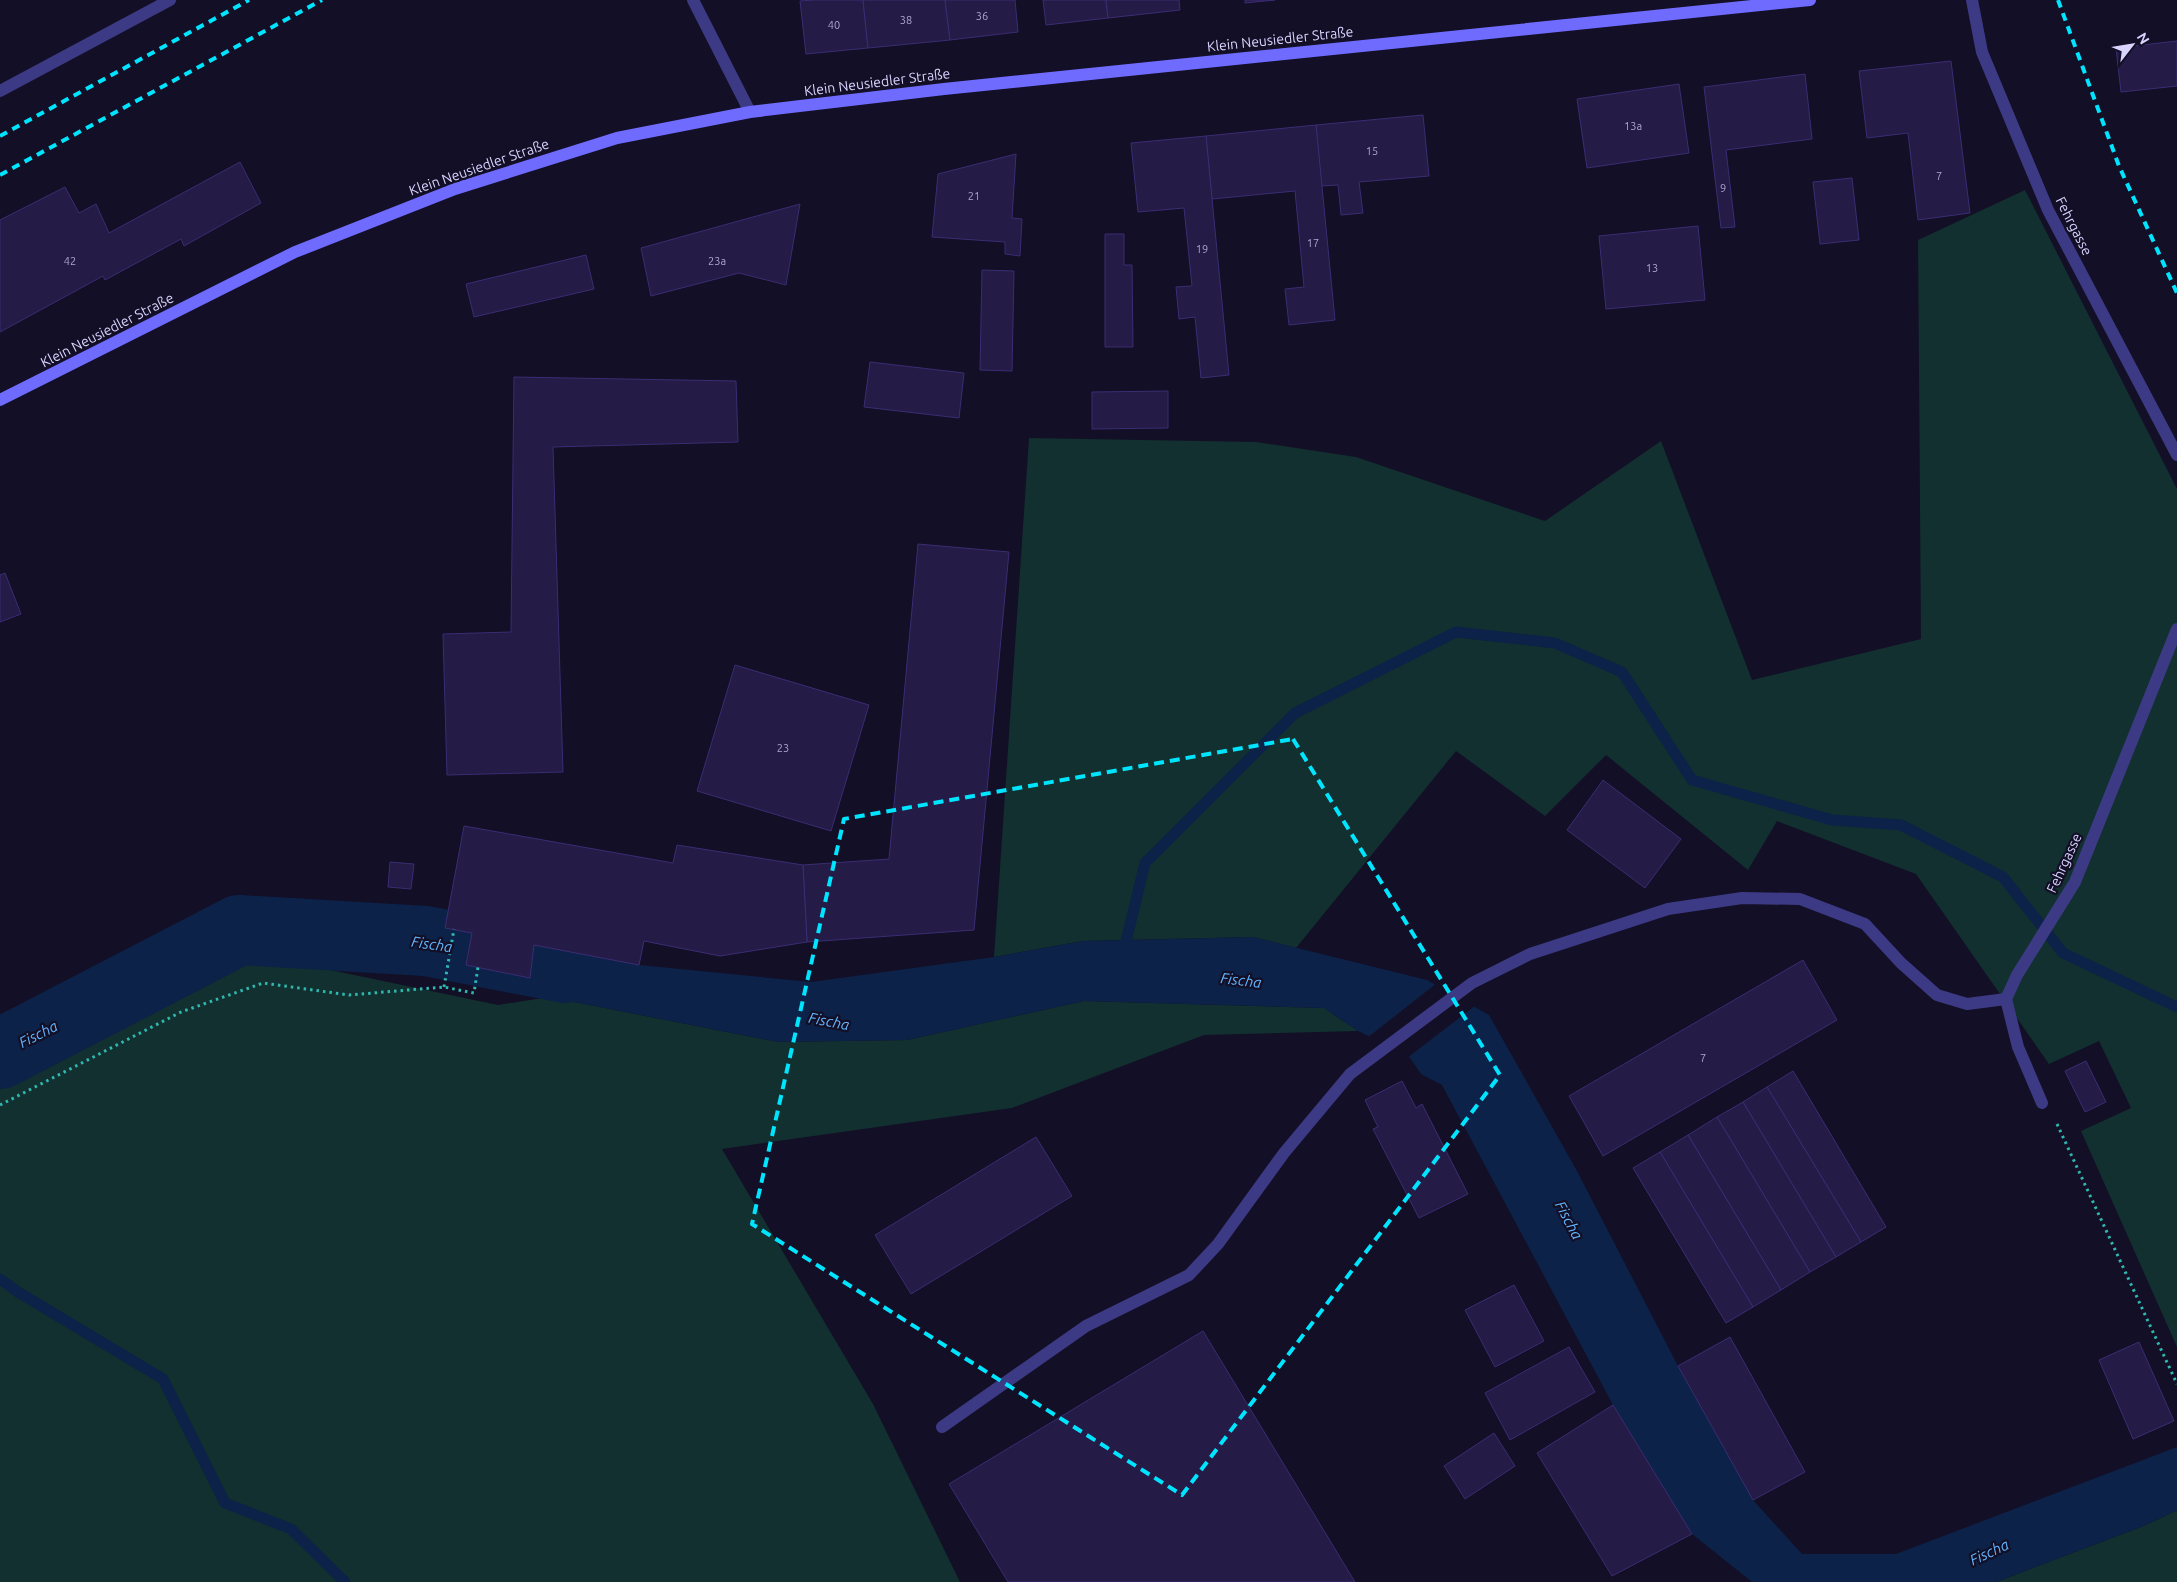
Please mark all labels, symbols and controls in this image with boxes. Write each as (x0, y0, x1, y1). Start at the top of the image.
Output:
house number: 36 (976, 10, 988, 22)
house number: 38 (900, 14, 912, 26)
house number: 40 (828, 19, 840, 31)
north arrow (2107, 20, 2157, 70)
street label: Klein Neusiedler Straße (1206, 23, 1354, 55)
text: N (2134, 30, 2153, 47)
street label: Klein Neusiedler Straße (803, 65, 951, 99)
house number: 13a (1624, 120, 1642, 132)
street label: Klein Neusiedler Straße (407, 135, 551, 199)
house number: 15 (1366, 145, 1378, 157)
house number: 7 (1936, 170, 1942, 182)
house number: 9 (1720, 182, 1726, 194)
house number: 21 (968, 190, 980, 202)
street label: Fehrgasse (2052, 194, 2096, 258)
house number: 17 (1307, 237, 1319, 249)
house number: 19 (1196, 243, 1208, 255)
house number: 42 (64, 255, 76, 267)
house number: 23a (708, 255, 726, 267)
house number: 13 (1646, 262, 1658, 274)
street label: Klein Neusiedler Straße (38, 289, 176, 371)
house number: 23 (777, 742, 789, 754)
street label: Fehrgasse (2043, 831, 2085, 895)
water label: Fischa (410, 933, 454, 955)
water label: Fischa (1220, 969, 1262, 991)
water label: Fischa (807, 1009, 851, 1033)
water label: Fischa (16, 1017, 60, 1051)
house number: 7 (1700, 1052, 1706, 1064)
water label: Fischa (1552, 1198, 1586, 1242)
water label: Fischa (1967, 1536, 2011, 1568)

